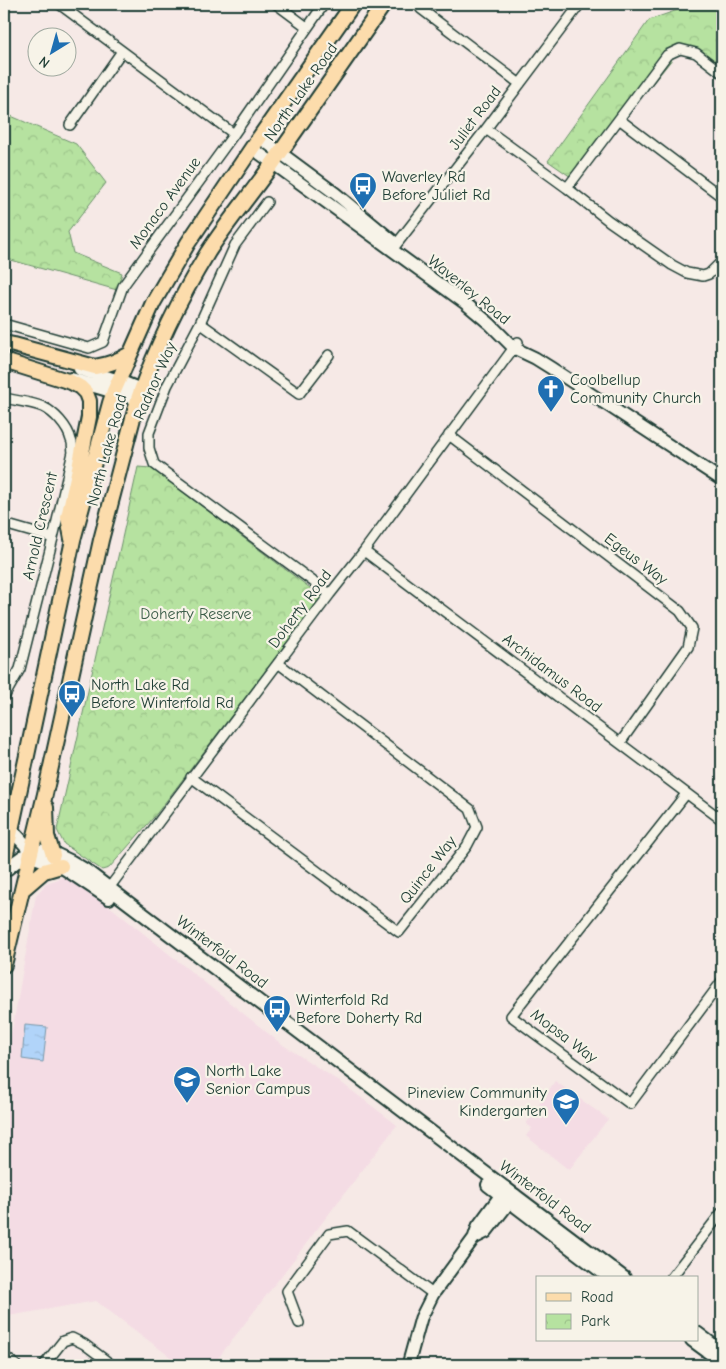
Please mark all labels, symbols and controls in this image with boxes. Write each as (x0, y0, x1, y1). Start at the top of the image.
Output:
north arrow (28, 28, 78, 78)
street label: North Lake Road (261, 40, 341, 144)
text: N (36, 52, 53, 72)
street label: Juliet Road (445, 83, 505, 153)
street label: Monaco Avenue (126, 154, 204, 252)
place label: Waverley Rd Before Juliet Rd (382, 168, 490, 204)
bus stop icon: Waverley Rd Before Juliet Rd (348, 171, 378, 210)
street label: Waverley Road (424, 251, 514, 329)
street label: Radnor Way (130, 339, 181, 423)
place label: Coolbellup Community Church (570, 371, 701, 407)
church icon: Coolbellup Community Church (536, 374, 566, 413)
street label: North Lake Road (83, 392, 131, 508)
street label: Arnold Crescent (19, 470, 61, 582)
street label: Egeus Way (601, 529, 672, 589)
street label: Doherty Road (265, 566, 335, 652)
park label: Doherty Reserve (140, 605, 252, 623)
street label: Archidamus Road (499, 630, 605, 716)
place label: North Lake Rd Before Winterfold Rd (91, 676, 234, 712)
bus stop icon: North Lake Rd Before Winterfold Rd (57, 679, 87, 718)
street label: Quince Way (396, 832, 461, 908)
street label: Winterfold Road (173, 912, 271, 992)
place label: Winterfold Rd Before Doherty Rd (296, 991, 422, 1027)
bus stop icon: Winterfold Rd Before Doherty Rd (262, 994, 292, 1033)
street label: Mopsa Way (527, 1005, 602, 1067)
place label: North Lake Senior Campus (206, 1062, 310, 1098)
school or university icon: North Lake Senior Campus (172, 1065, 202, 1104)
place label: Pineview Community Kindergarten (407, 1084, 548, 1120)
school or university icon: Pineview Community Kindergarten (551, 1087, 581, 1126)
street label: Winterfold Road (496, 1157, 594, 1237)
legend (536, 1276, 698, 1342)
text: Road (581, 1288, 613, 1306)
text: Park (581, 1312, 610, 1330)

